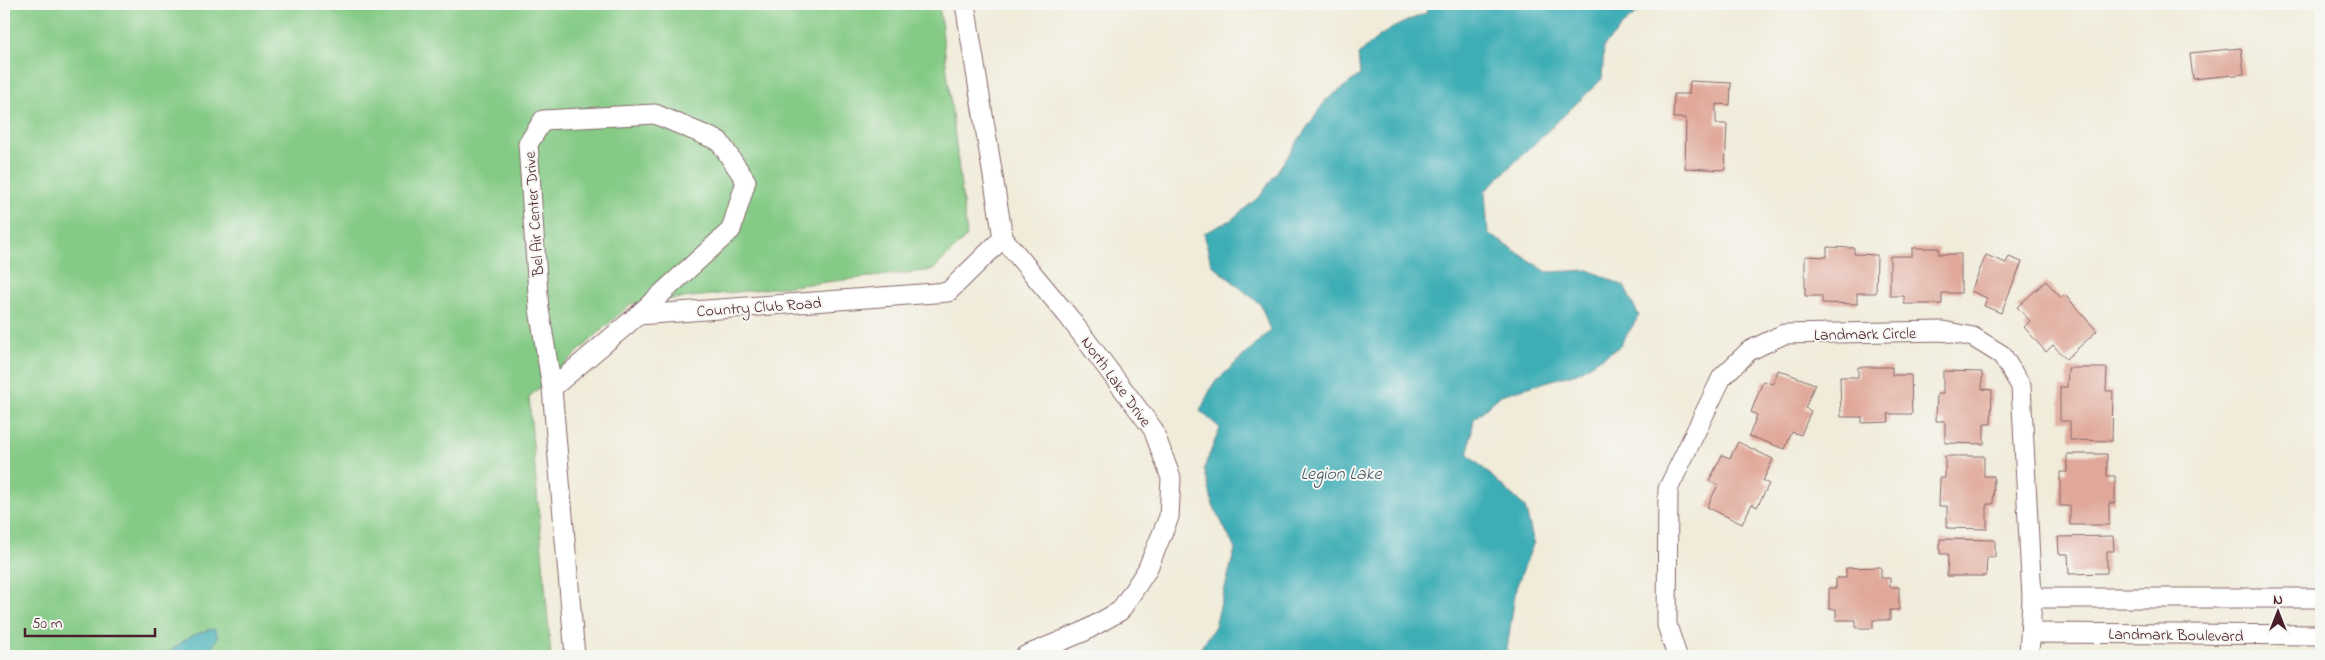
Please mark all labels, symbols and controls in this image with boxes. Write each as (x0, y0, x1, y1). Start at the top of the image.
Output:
street label: Bel Air Center Drive (519, 150, 551, 278)
street label: Country Club Road (696, 292, 822, 324)
street label: Landmark Circle (1814, 322, 1917, 348)
street label: North Lake Drive (1074, 332, 1157, 433)
water label: Legion Lake (1300, 462, 1382, 488)
north arrow (2252, 588, 2302, 638)
text: N (2273, 590, 2283, 611)
scale bar (25, 605, 155, 637)
text: 50 m (32, 613, 63, 635)
street label: Landmark Boulevard (2108, 623, 2244, 649)

